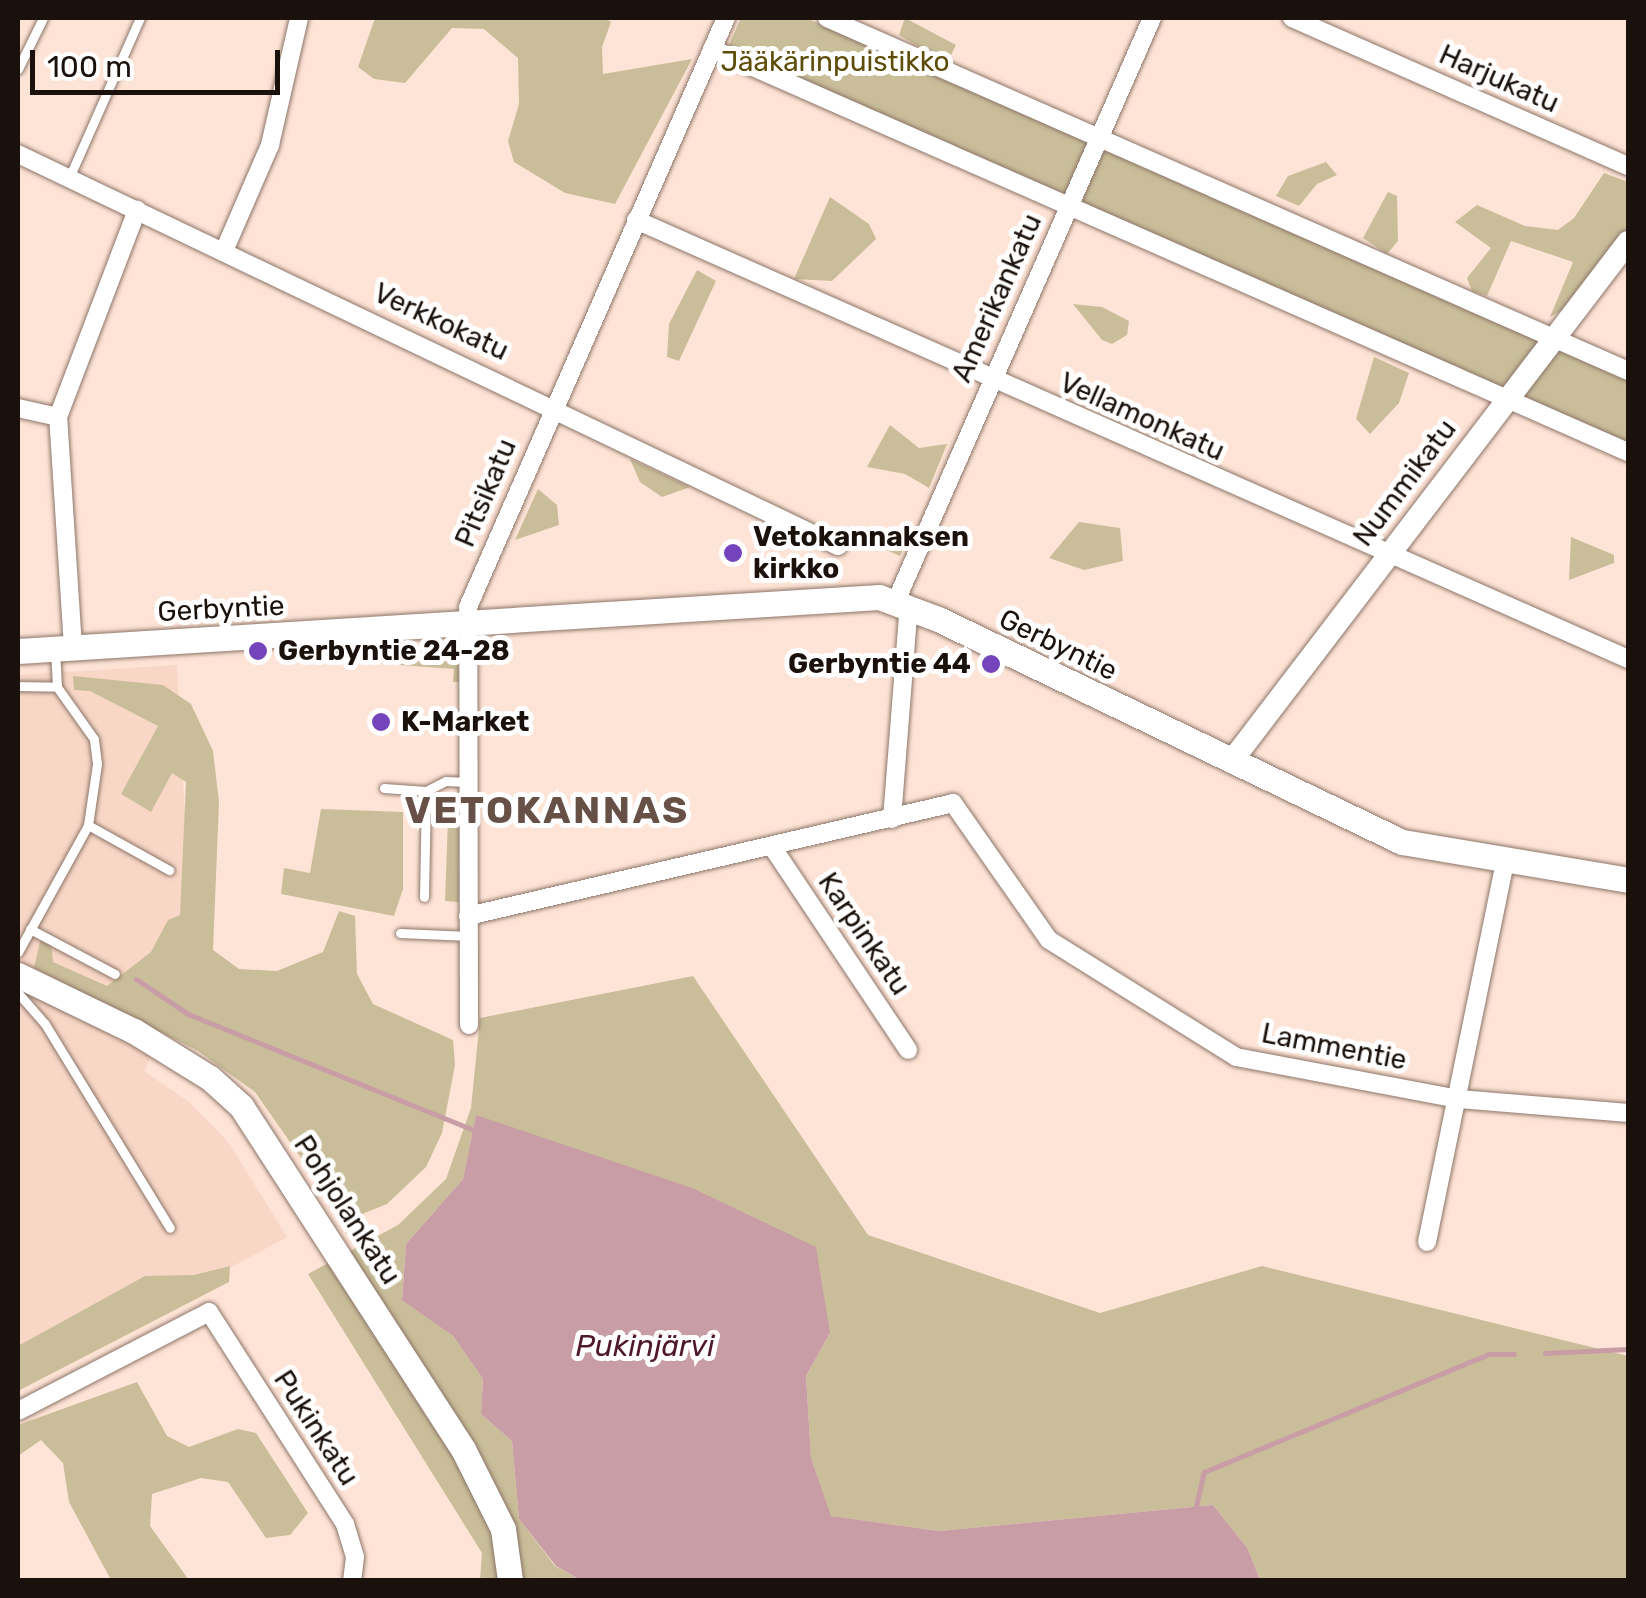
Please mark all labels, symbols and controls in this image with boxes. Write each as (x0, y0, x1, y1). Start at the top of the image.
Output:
scale bar (35, 30, 285, 92)
street label: Harjukatu (1434, 38, 1564, 120)
park label: Jääkärinpuistikko (720, 45, 950, 79)
text: 100 m (47, 49, 132, 85)
street label: Amerikankatu (945, 209, 1049, 387)
street label: Verkkokatu (368, 276, 514, 368)
street label: Vellamonkatu (1054, 366, 1230, 468)
street label: Nummikatu (1346, 413, 1464, 553)
street label: Pitsikatu (448, 434, 524, 552)
place label: Vetokannaksen kirkko (753, 520, 969, 586)
marker: Vetokannaksen kirkko (722, 542, 744, 564)
street label: Gerbyntie (157, 589, 285, 629)
street label: Gerbyntie (994, 602, 1122, 688)
place label: Gerbyntie 24-28 (278, 634, 510, 668)
marker: Gerbyntie 24-28 (247, 640, 269, 662)
place label: Gerbyntie 44 (788, 647, 971, 681)
marker: Gerbyntie 44 (980, 653, 1002, 675)
place label: K-Market (401, 705, 529, 739)
marker: K-Market (370, 711, 392, 733)
district label: VETOKANNAS (404, 788, 690, 834)
street label: Karpinkatu (811, 866, 917, 1002)
street label: Lammentie (1259, 1016, 1409, 1078)
street label: Pohjolankatu (286, 1129, 408, 1291)
water label: Pukinjärvi (576, 1328, 714, 1364)
street label: Pukinkatu (266, 1364, 366, 1492)

